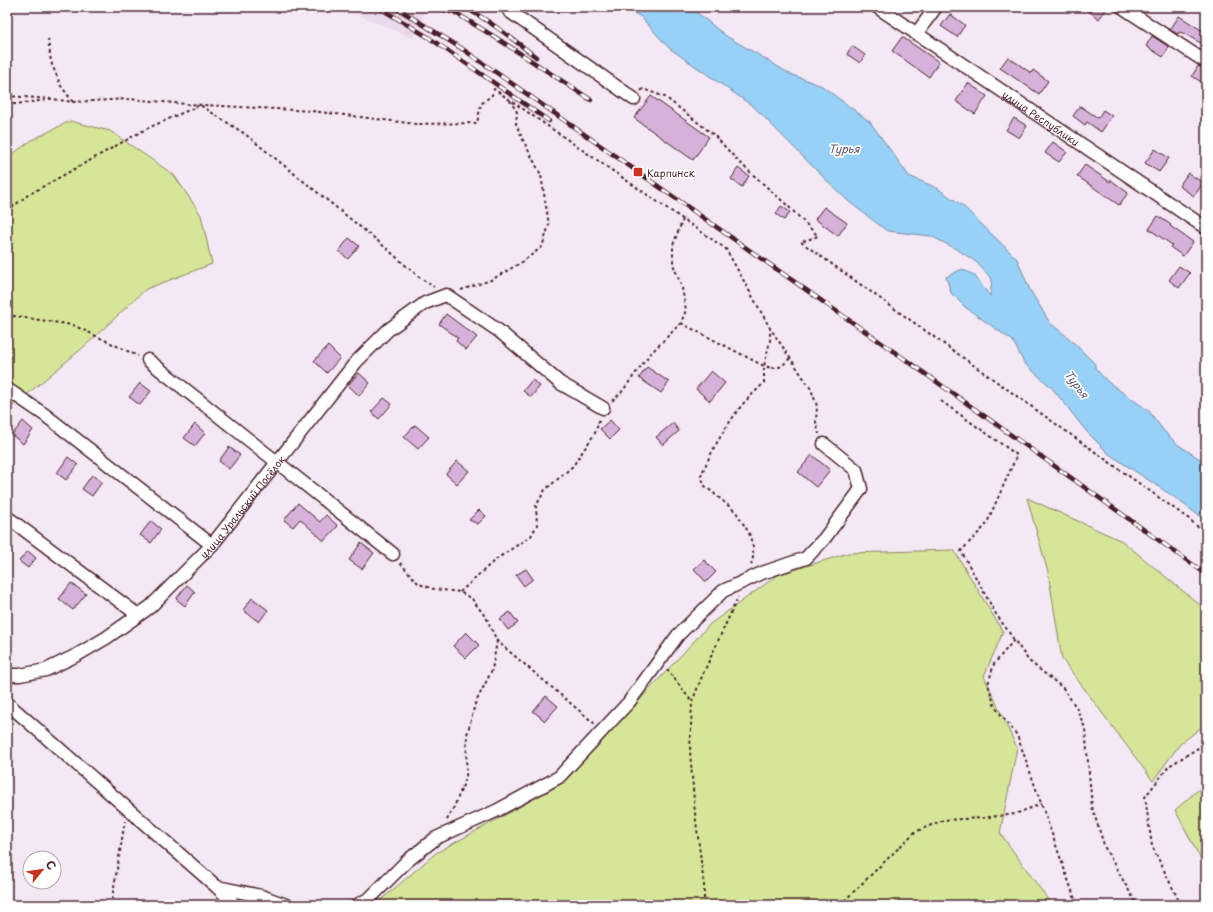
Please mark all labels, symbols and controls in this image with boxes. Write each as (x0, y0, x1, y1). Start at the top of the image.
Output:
street label: улица Республики (1000, 86, 1083, 149)
water label: Турья (829, 140, 860, 157)
place label: Карпинск (647, 165, 695, 180)
marker: Карпинск (632, 166, 644, 178)
water label: Турья (1061, 367, 1094, 402)
street label: улица Уральский Посёлок (196, 451, 288, 561)
north arrow (22, 850, 62, 890)
text: С (42, 857, 61, 873)

